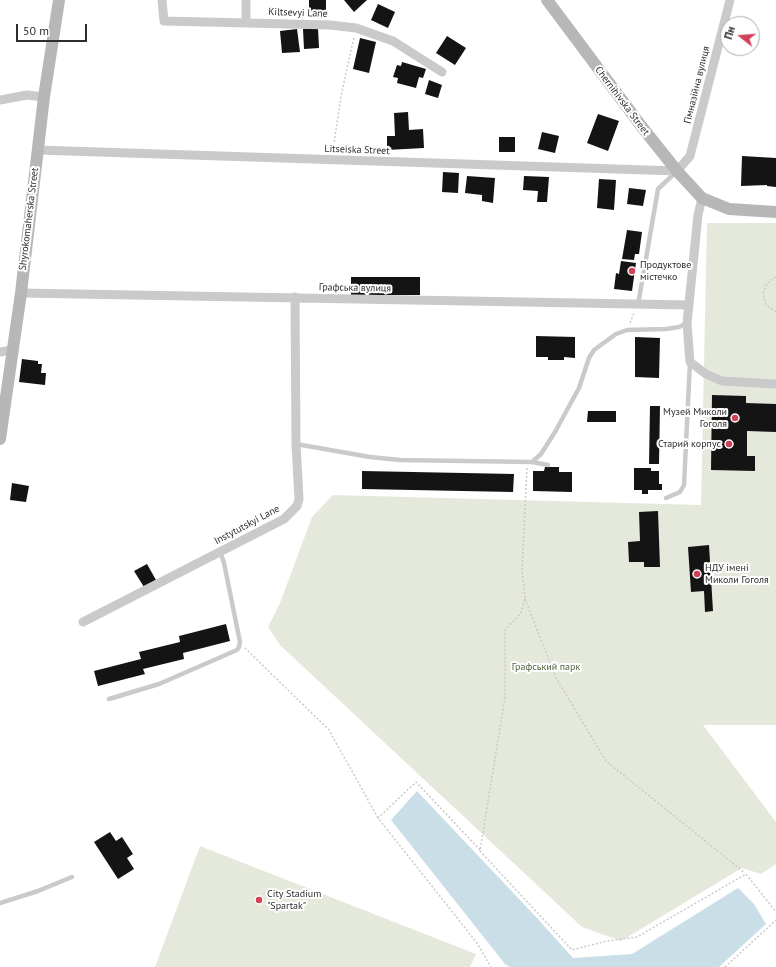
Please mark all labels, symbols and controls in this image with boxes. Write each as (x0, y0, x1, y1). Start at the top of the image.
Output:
street label: Kiltsevyi Lane (268, 6, 328, 20)
scale bar (18, 16, 89, 42)
north arrow (720, 16, 760, 56)
text: 50 m (23, 23, 49, 38)
text: Пн (721, 25, 738, 41)
street label: Гімназійна вулиця (682, 45, 712, 125)
street label: Chernihivska Street (592, 64, 652, 138)
street label: Litseiska Street (324, 143, 390, 157)
street label: Shyrokomaherska Street (17, 167, 41, 271)
place label: Продуктове містечко (640, 259, 691, 282)
marker: Продуктове містечко (627, 266, 637, 276)
street label: Графська вулиця (319, 281, 391, 295)
place label: Музей Миколи Гоголя (663, 406, 727, 430)
marker: Музей Миколи Гоголя (730, 413, 740, 423)
place label: Старий корпус (658, 438, 721, 450)
marker: Старий корпус (724, 439, 734, 449)
street label: Instytutskyi Lane (212, 503, 282, 547)
place label: НДУ імені Миколи Гоголя (705, 562, 769, 586)
marker: НДУ імені Миколи Гоголя (692, 569, 702, 579)
park label: Графський парк (512, 661, 580, 673)
place label: City Stadium "Spartak" (267, 888, 321, 912)
marker: City Stadium "Spartak" (254, 895, 264, 905)

